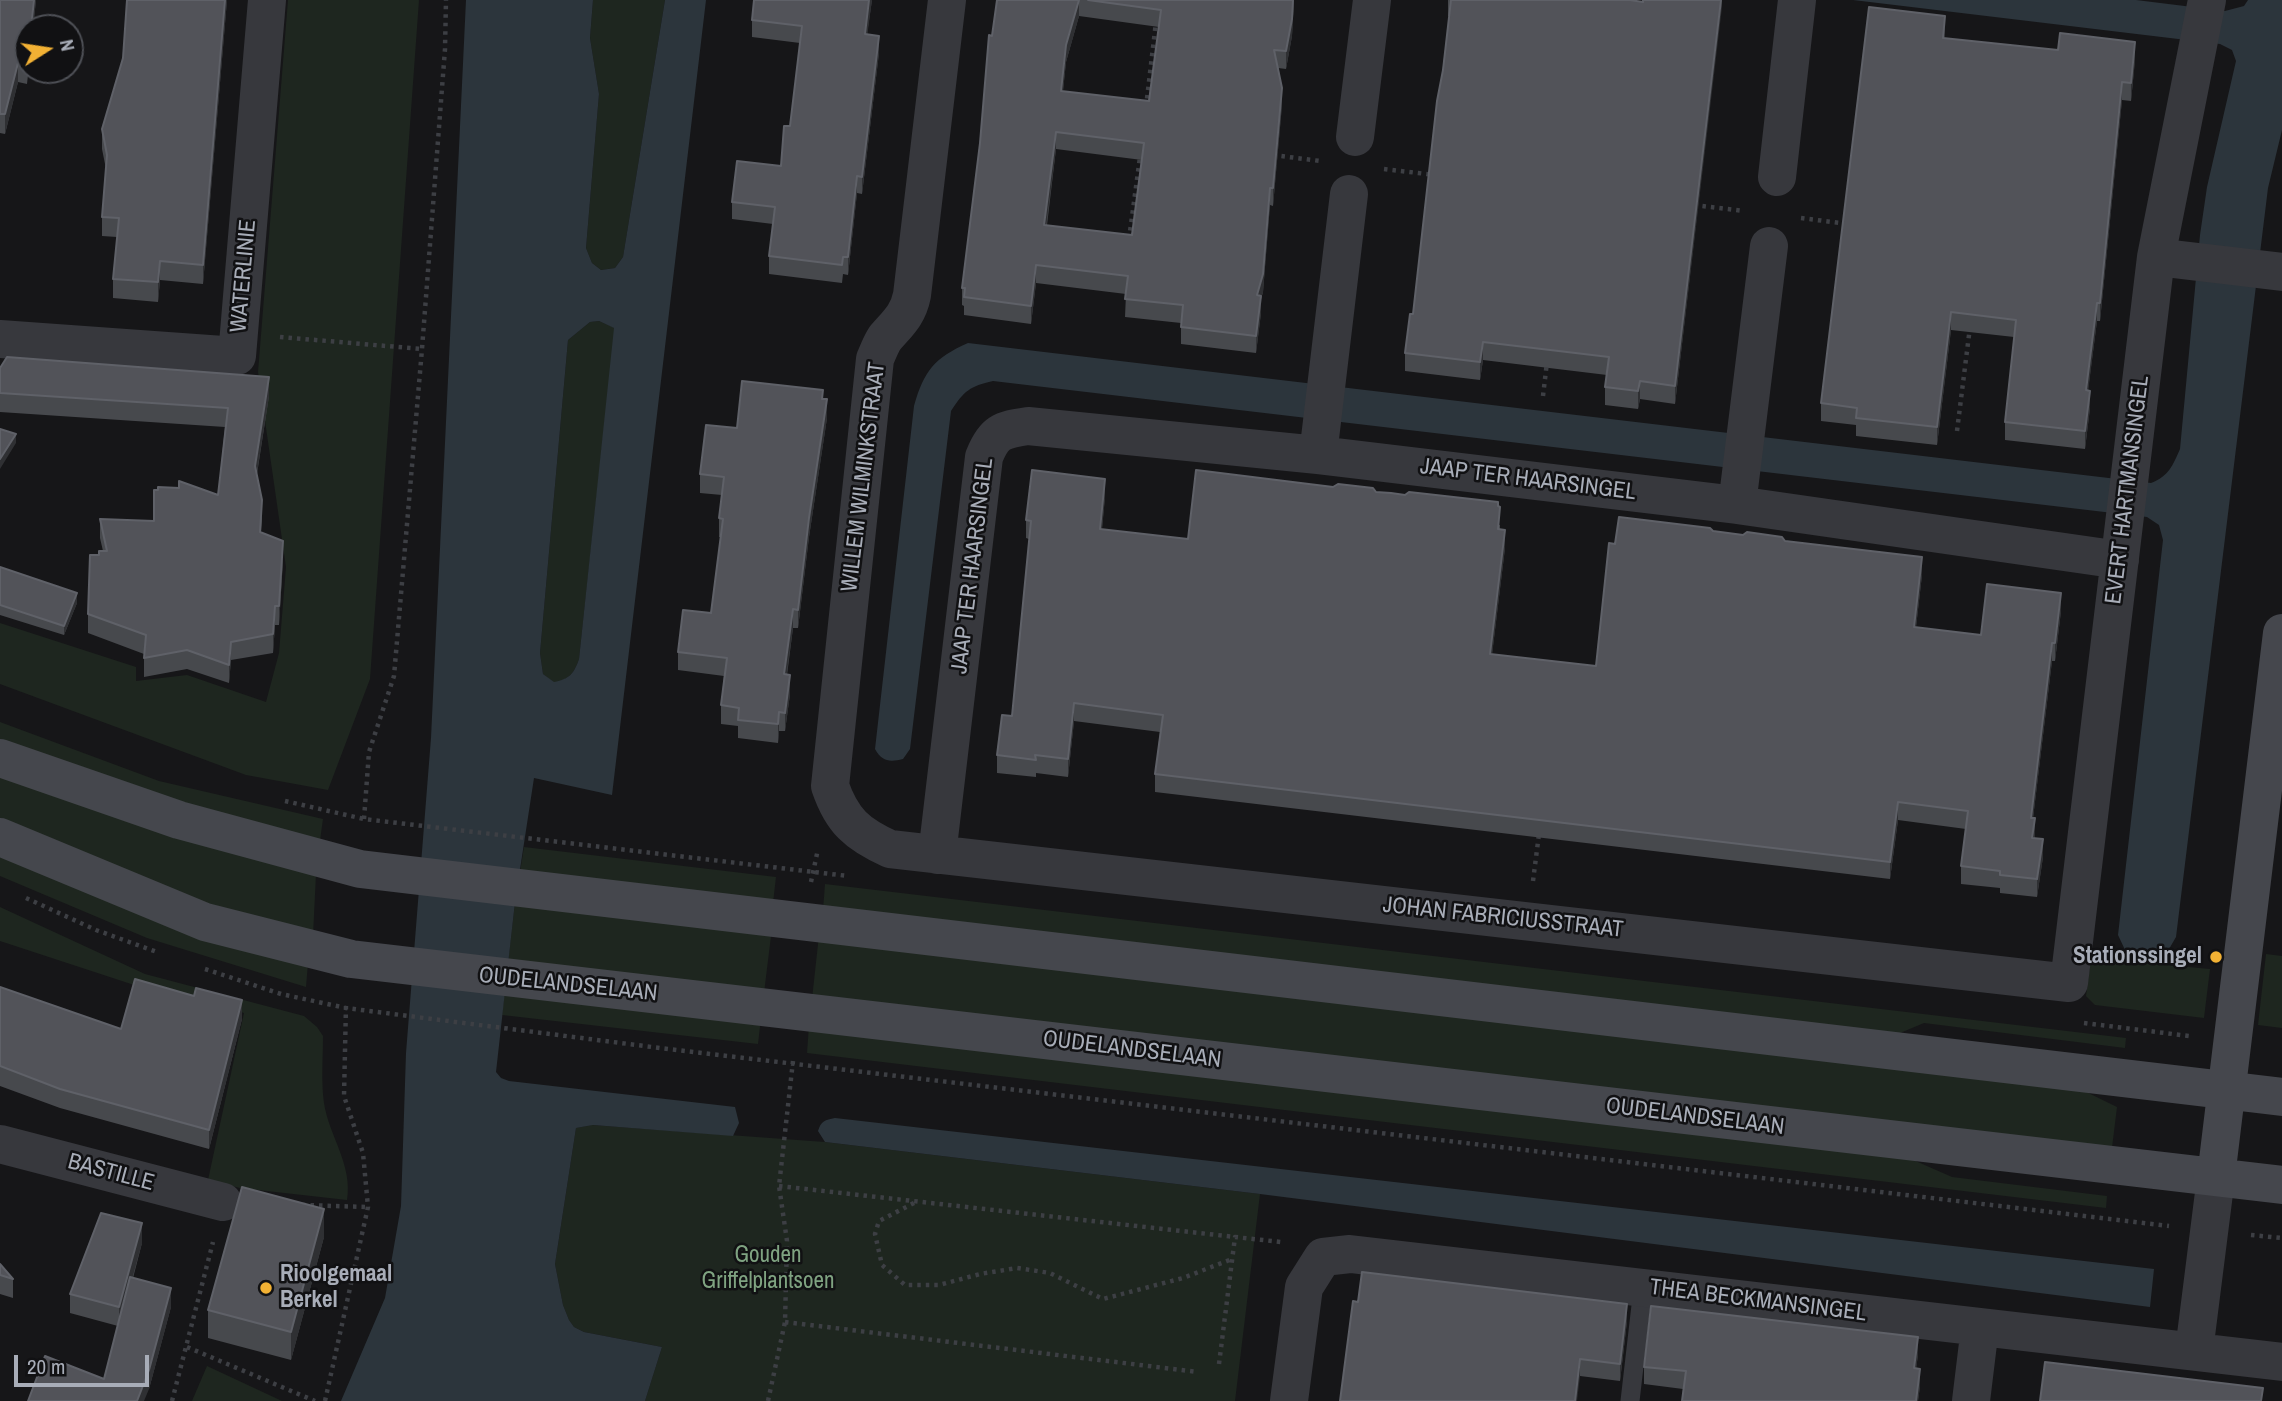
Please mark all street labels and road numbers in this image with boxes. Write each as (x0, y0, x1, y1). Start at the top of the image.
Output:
street label: WATERLINIE (225, 218, 263, 334)
street label: WILLEM WILMINKSTRAAT (836, 361, 892, 593)
street label: EVERT HARTMANSINGEL (2100, 374, 2156, 606)
street label: JAAP TER HAARSINGEL (1419, 453, 1637, 507)
street label: JAAP TER HAARSINGEL (946, 457, 1000, 675)
street label: JOHAN FABRICIUSSTRAAT (1381, 892, 1625, 944)
street label: OUDELANDSELAAN (477, 962, 659, 1008)
street label: OUDELANDSELAAN (1041, 1025, 1223, 1075)
street label: OUDELANDSELAAN (1604, 1092, 1786, 1142)
street label: BASTILLE (65, 1148, 157, 1198)
street label: THEA BECKMANSINGEL (1648, 1274, 1868, 1328)

